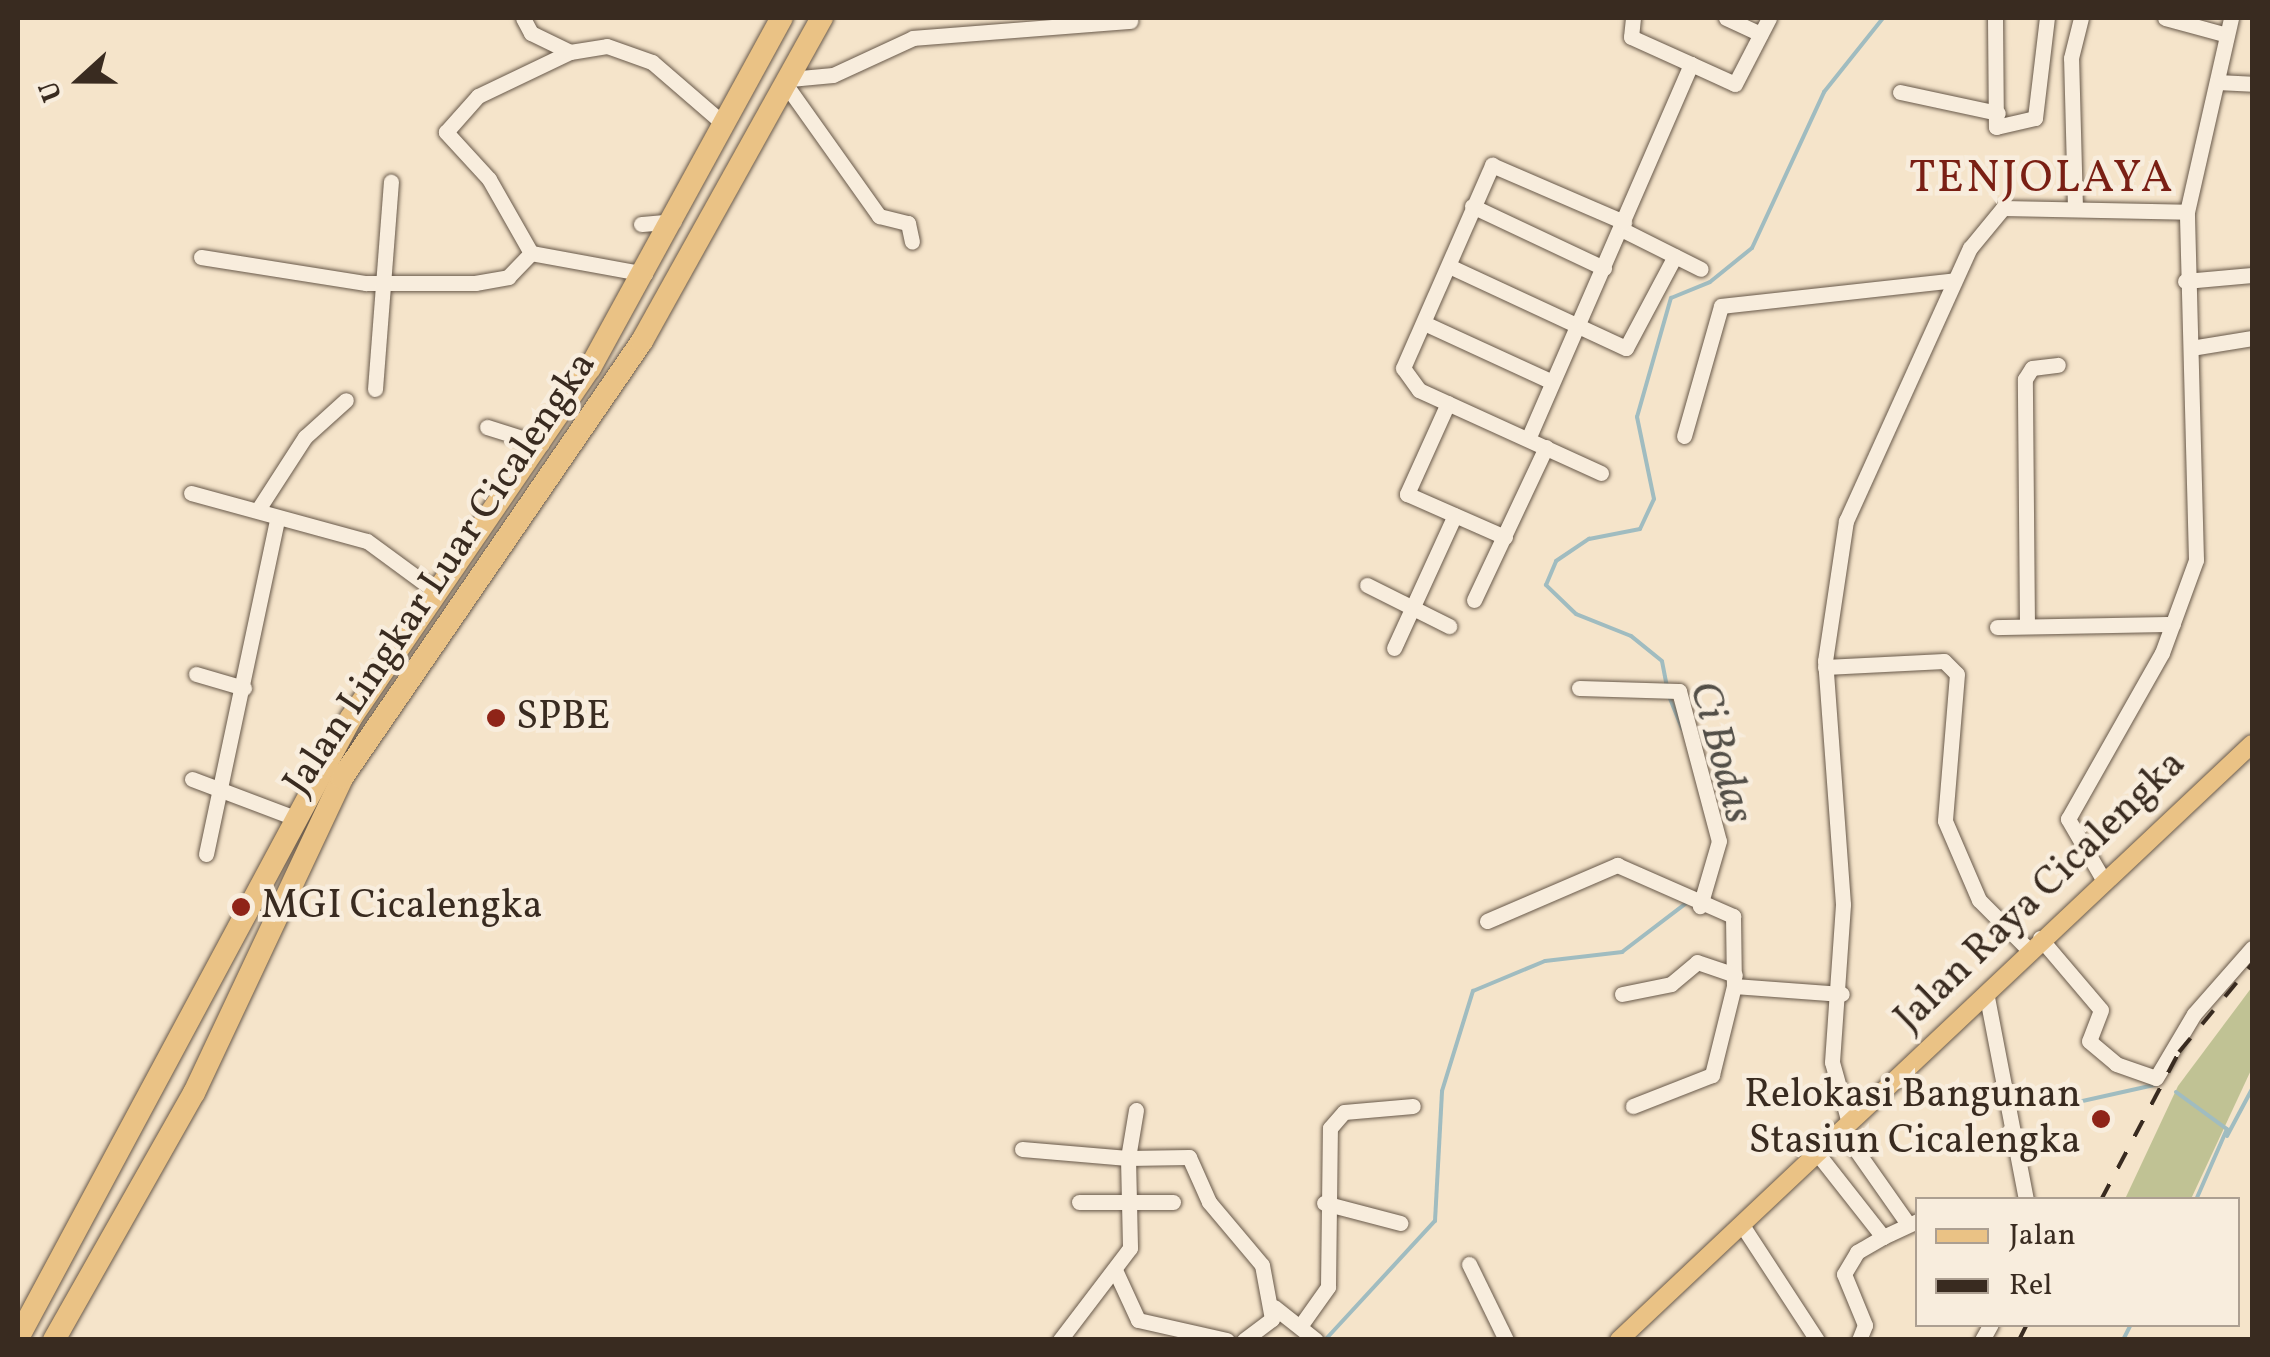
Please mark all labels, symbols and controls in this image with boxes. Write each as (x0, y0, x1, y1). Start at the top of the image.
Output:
north arrow (30, 30, 130, 130)
text: U (30, 75, 73, 107)
district label: TENJOLAYA (1909, 153, 2175, 207)
street label: Jalan Lingkar Luar Cicalengka (274, 343, 608, 805)
water label: Ci Bodas (1676, 677, 1762, 829)
place label: SPBE (516, 694, 610, 742)
marker: SPBE (485, 707, 507, 729)
street label: Jalan Raya Cicalengka (1886, 741, 2196, 1043)
place label: MGI Cicalengka (261, 883, 543, 931)
marker: MGI Cicalengka (230, 896, 252, 918)
place label: Relokasi Bangunan Stasiun Cicalengka (1744, 1072, 2081, 1166)
marker: Relokasi Bangunan Stasiun Cicalengka (2090, 1108, 2112, 1130)
legend (1915, 1197, 2240, 1327)
text: Jalan (2009, 1215, 2076, 1257)
text: Rel (2009, 1265, 2052, 1307)

